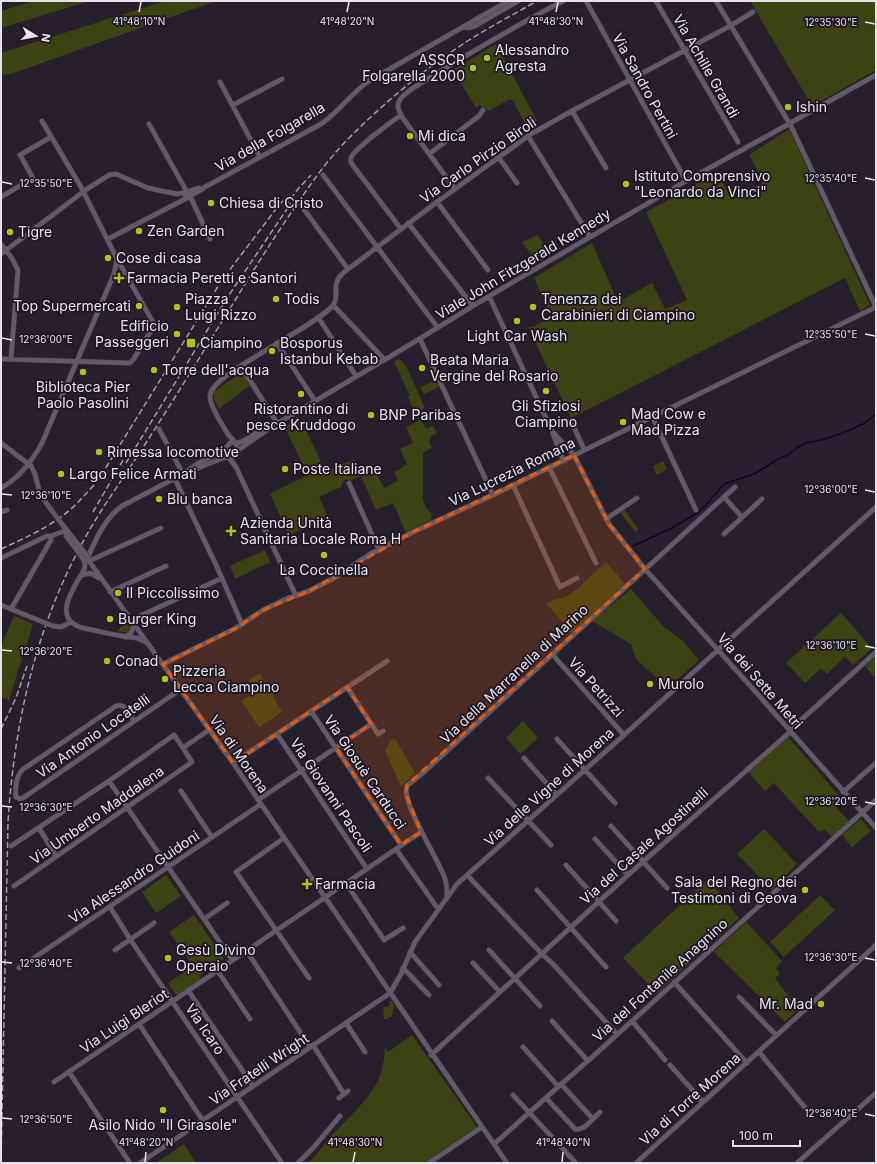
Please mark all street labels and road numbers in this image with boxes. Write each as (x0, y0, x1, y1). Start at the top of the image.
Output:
street label: Via Achille Grandi (670, 11, 743, 121)
street label: Via Sandro Pertini (609, 30, 681, 142)
street label: Via della Folgarella (212, 98, 328, 175)
street label: Via Carlo Pirzio Biroli (416, 113, 539, 206)
street label: Viale John Fitzgerald Kennedy (432, 204, 613, 323)
street label: Via Lucrezia Romana (446, 434, 578, 510)
street label: Via della Marranella di Marino (436, 600, 591, 747)
street label: Via dei Sette Metri (714, 629, 807, 732)
street label: Via Petrizzi (565, 653, 628, 720)
street label: Via Antonio Locatelli (33, 690, 153, 781)
street label: Via Giosuè Carducci (321, 711, 410, 832)
street label: Via di Morena (206, 712, 273, 796)
street label: Via delle Vigne di Morena (480, 724, 617, 849)
street label: Via Giovanni Pascoli (287, 735, 376, 855)
street label: Via Umberto Maddalena (26, 762, 167, 867)
street label: Via del Casale Agostinelli (576, 784, 711, 908)
street label: Via Alessandro Guidoni (65, 827, 202, 927)
street label: Via del Fontanile Anagnino (589, 915, 731, 1045)
street label: Via Luigi Bleriot (76, 985, 171, 1056)
street label: Via Icaro (182, 1000, 229, 1058)
street label: Via Fratelli Wright (206, 1029, 312, 1108)
street label: Via di Torre Morena (636, 1049, 744, 1148)

